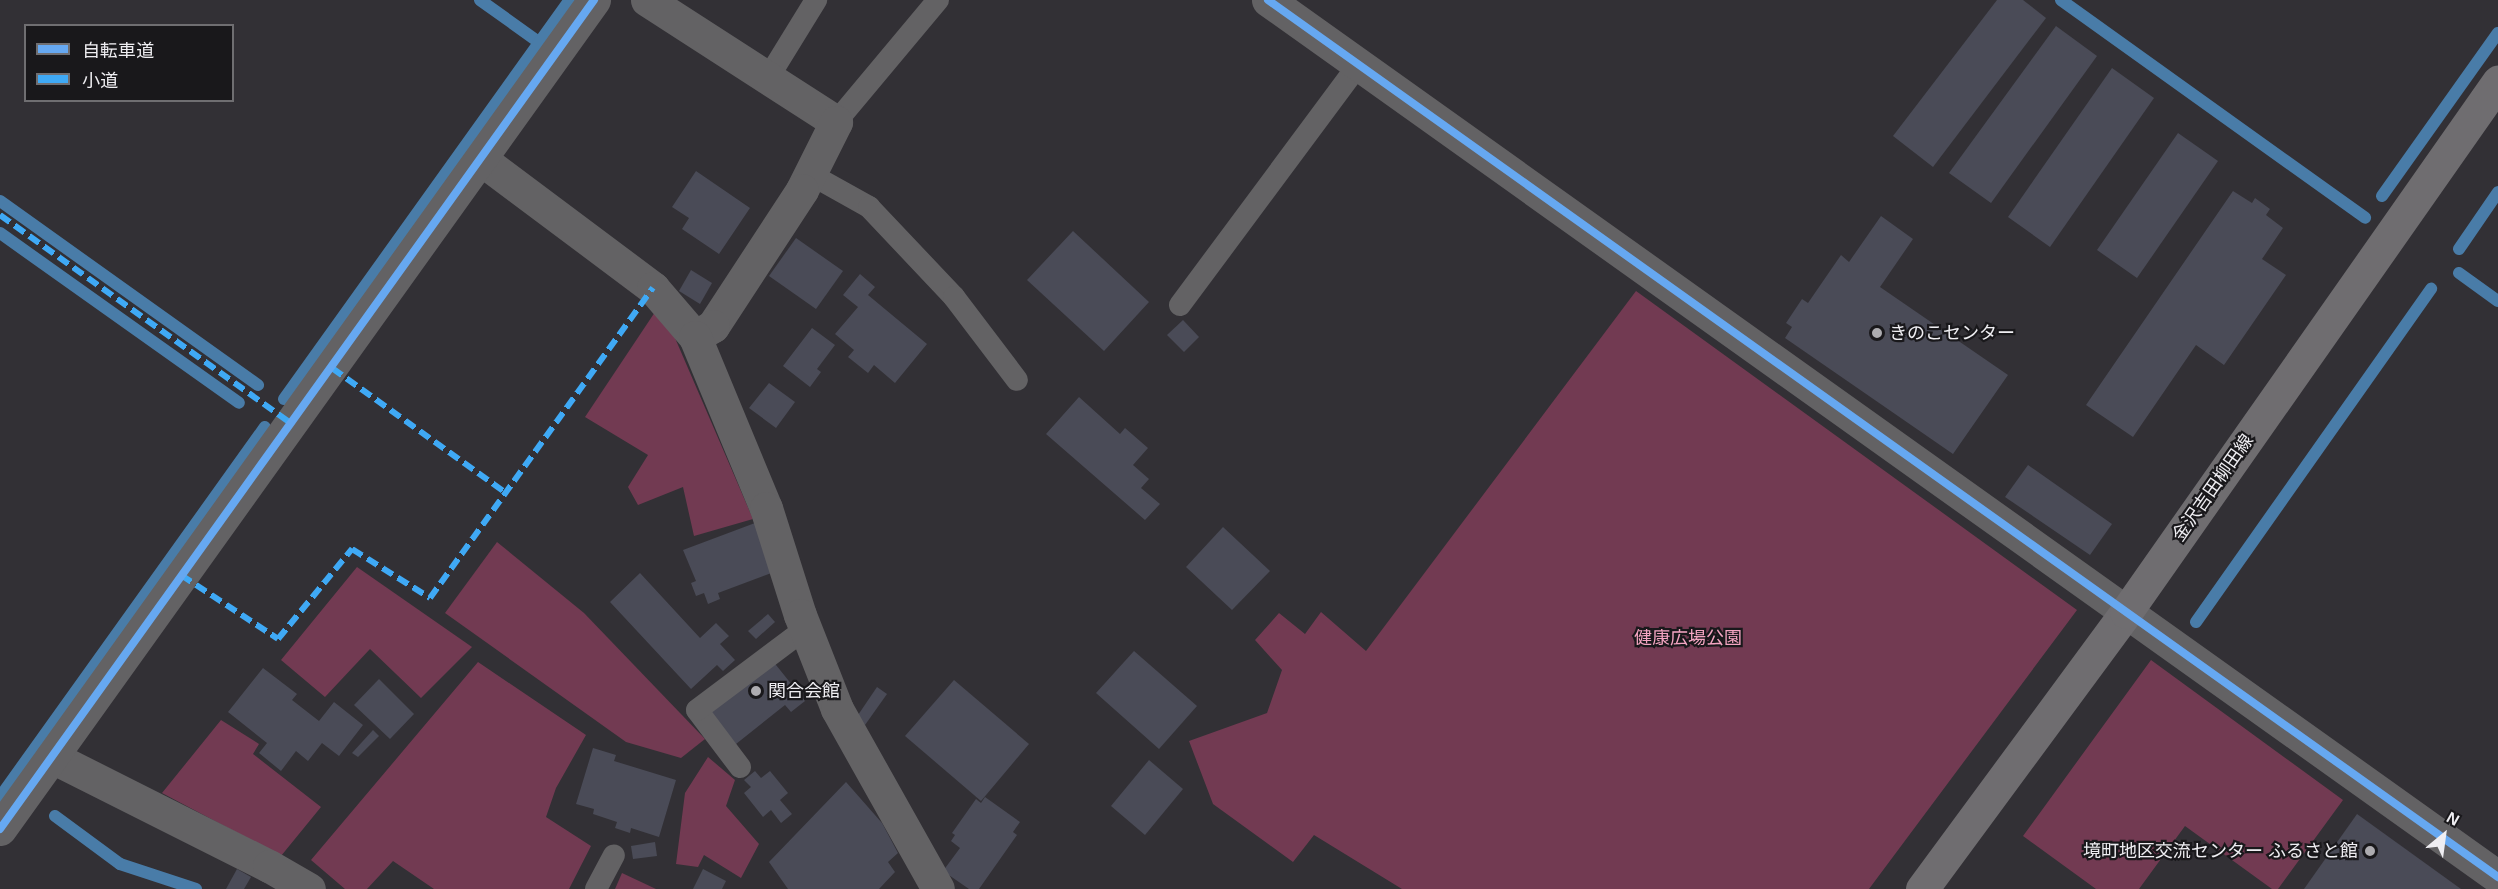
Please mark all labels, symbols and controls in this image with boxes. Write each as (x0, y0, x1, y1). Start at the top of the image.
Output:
legend (24, 24, 234, 102)
text: 自転車道 (82, 41, 154, 61)
text: 小道 (82, 71, 118, 91)
place label: きのこセンター (1889, 322, 2015, 344)
marker: きのこセンター (1870, 326, 1884, 340)
street label: 金沢吉田柳田線 (2168, 430, 2258, 546)
park label: 健康広場公園 (1634, 627, 1742, 649)
place label: 関合会館 (768, 680, 840, 702)
marker: 関合会館 (749, 684, 763, 698)
north arrow (2414, 805, 2474, 865)
text: N (2444, 809, 2462, 829)
place label: 境町地区交流センター ふるさと館 (2083, 840, 2358, 862)
marker: 境町地区交流センター ふるさと館 (2363, 844, 2377, 858)

